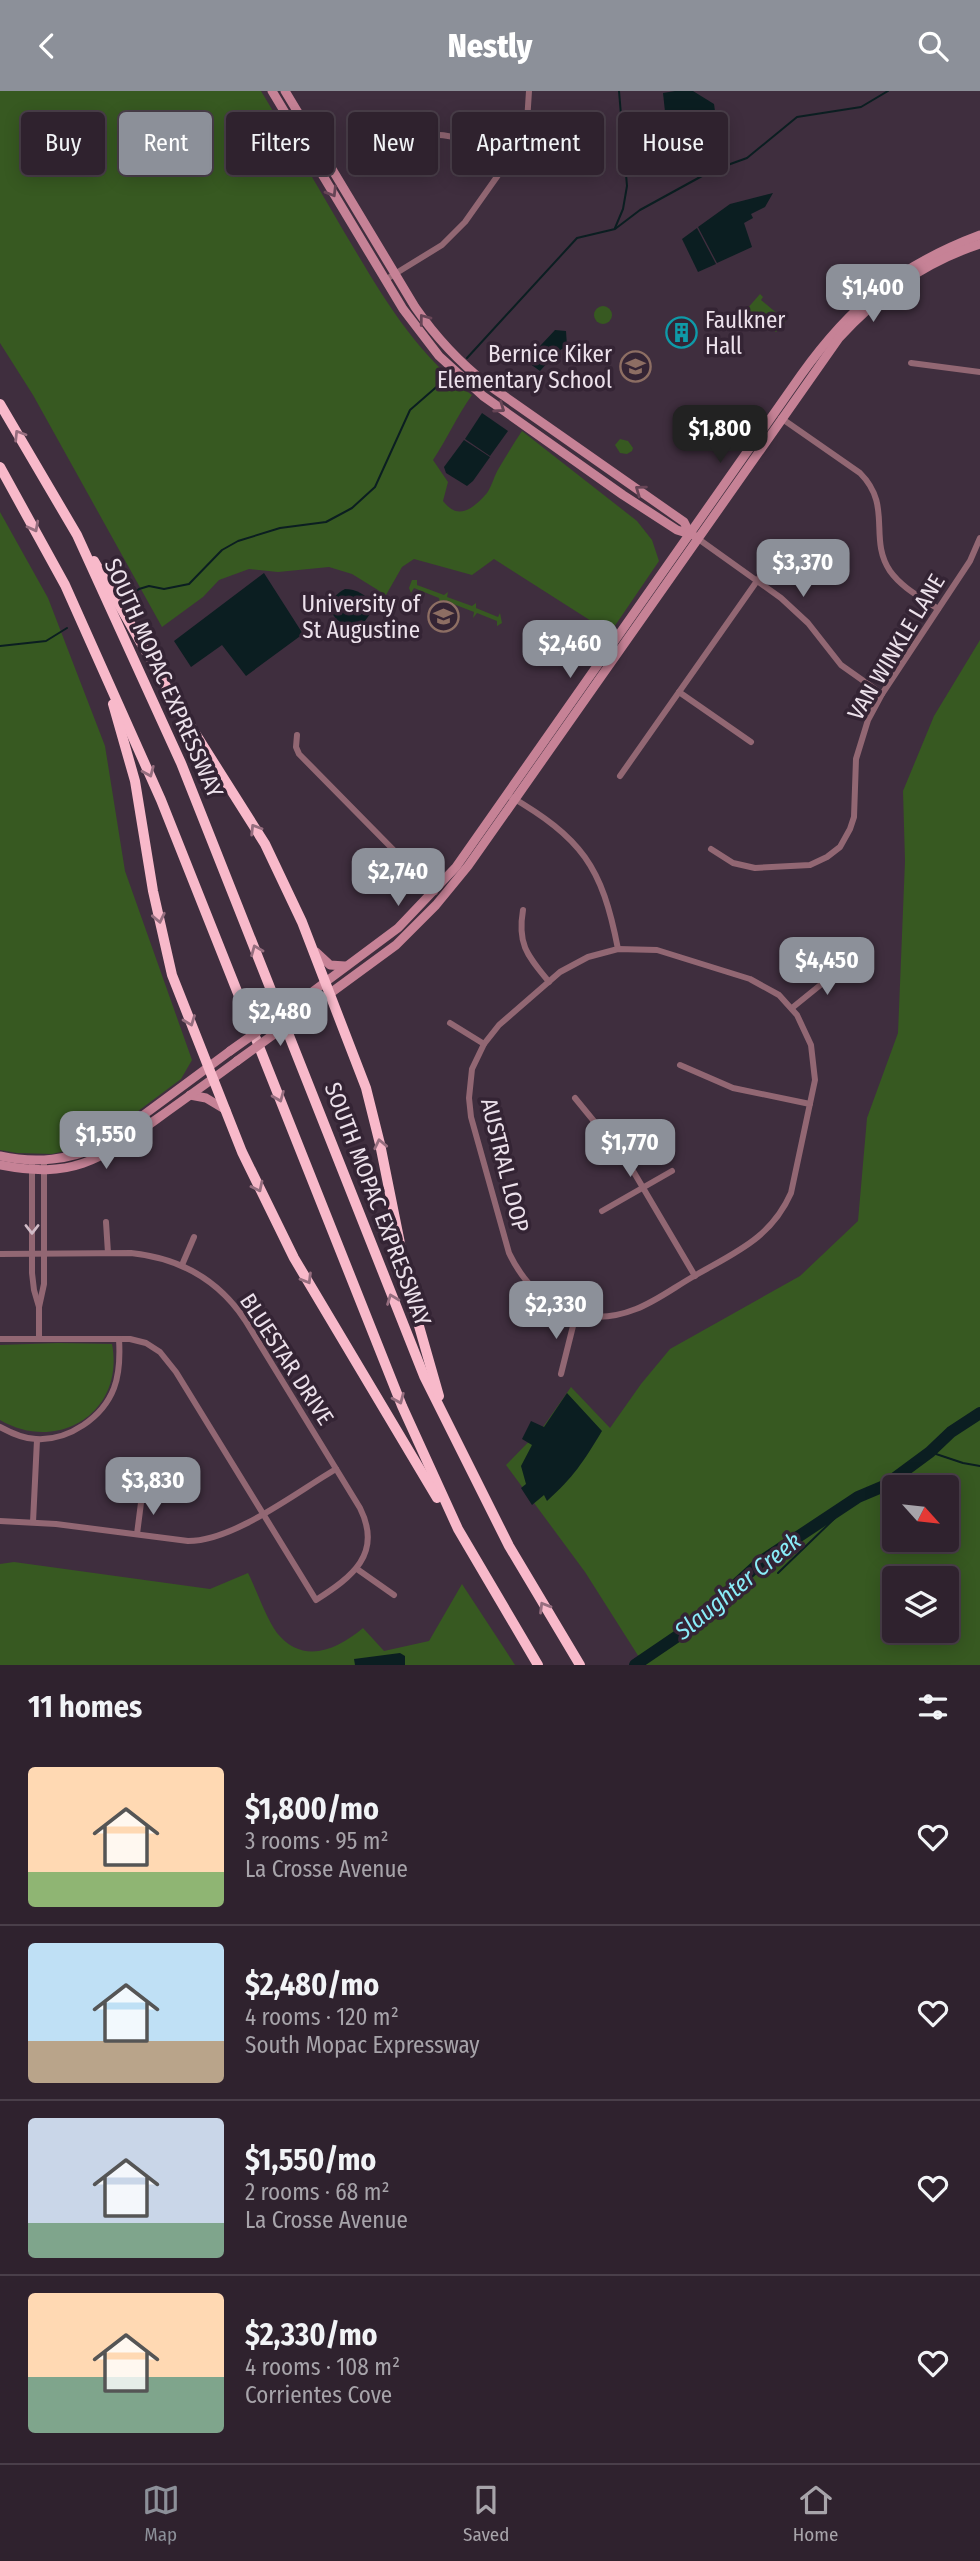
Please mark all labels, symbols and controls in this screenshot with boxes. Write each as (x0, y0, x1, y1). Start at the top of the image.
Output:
icon: back (28, 27, 66, 65)
text: Nestly (448, 27, 532, 65)
icon: search (914, 27, 952, 65)
chip: Buy (21, 112, 105, 175)
chip: Rent (119, 112, 212, 175)
chip: Filters (226, 112, 334, 175)
chip: New (348, 112, 438, 175)
chip: Apartment (452, 112, 604, 175)
chip: House (618, 112, 728, 175)
one-way arrow (324, 184, 337, 197)
pin: $1,400 (816, 265, 930, 324)
text: $1,400 (842, 273, 904, 301)
place label: Faulkner Hall (705, 306, 785, 360)
one-way arrow (419, 315, 432, 327)
building icon: Faulkner Hall (665, 316, 699, 350)
place label: Bernice Kiker Elementary School (437, 340, 612, 394)
school or university icon: Bernice Kiker Elementary School (618, 350, 652, 384)
one-way arrow (492, 399, 505, 412)
pin: $1,800 (663, 405, 777, 465)
text: $1,800 (689, 414, 751, 442)
one-way arrow (14, 429, 27, 442)
one-way arrow (635, 486, 648, 498)
one-way arrow (26, 520, 39, 532)
pin: $3,370 (746, 539, 860, 599)
text: $3,370 (773, 548, 833, 576)
street label: SOUTH MOPAC EXPRESSWAY (99, 554, 230, 802)
street label: VAN WINKLE LANE (841, 569, 951, 725)
place label: University of St Augustine (301, 590, 422, 644)
school or university icon: University of St Augustine (426, 600, 460, 634)
pin: $2,460 (513, 621, 627, 680)
text: $2,460 (539, 629, 601, 657)
one-way arrow (141, 764, 155, 777)
one-way arrow (250, 823, 263, 836)
pin: $2,740 (341, 849, 455, 908)
text: $2,740 (368, 857, 428, 885)
one-way arrow (150, 912, 165, 924)
pin: $4,450 (770, 937, 884, 997)
one-way arrow (250, 945, 264, 957)
text: $4,450 (795, 946, 859, 974)
pin: $2,480 (223, 989, 337, 1048)
text: $2,480 (248, 997, 312, 1025)
one-way arrow (182, 1015, 196, 1027)
street label: SOUTH MOPAC EXPRESSWAY (319, 1078, 438, 1330)
one-way arrow (270, 1090, 284, 1102)
street label: AUSTRAL LOOP (475, 1095, 535, 1235)
pin: $1,550 (49, 1111, 163, 1171)
pin: $1,770 (573, 1119, 687, 1179)
text: $1,550 (76, 1120, 136, 1148)
text: $1,770 (601, 1128, 659, 1156)
one-way arrow (373, 1138, 388, 1150)
one-way arrow (249, 1180, 263, 1192)
one-way arrow (24, 1224, 40, 1235)
one-way arrow (298, 1272, 311, 1285)
pin: $2,330 (499, 1281, 613, 1341)
street label: BLUESTAR DRIVE (234, 1288, 340, 1430)
text: $2,330 (525, 1290, 587, 1318)
one-way arrow (387, 1294, 401, 1306)
one-way arrow (391, 1392, 405, 1404)
pin: $3,830 (96, 1457, 210, 1517)
text: $3,830 (121, 1466, 185, 1494)
north arrow (882, 1475, 959, 1552)
map controls (882, 1475, 959, 1643)
water label: Slaughter Creek (668, 1526, 807, 1646)
button: layers (882, 1566, 959, 1643)
one-way arrow (540, 1602, 553, 1615)
icon: filters (914, 1688, 952, 1726)
text: 11 homes (28, 1689, 142, 1725)
text: $1,800/mo (245, 1791, 379, 1827)
icon: home (84, 1795, 168, 1879)
icon: heart (914, 1818, 952, 1856)
text: 3 rooms · 95 m² (245, 1827, 389, 1855)
text: La Crosse Avenue (245, 1855, 408, 1883)
text: $2,480/mo (245, 1967, 379, 2003)
icon: home (84, 1971, 168, 2055)
icon: heart (914, 1994, 952, 2032)
text: 4 rooms · 120 m² (245, 2003, 399, 2031)
text: South Mopac Expressway (245, 2031, 480, 2059)
text: $1,550/mo (245, 2142, 376, 2178)
icon: home (84, 2146, 168, 2230)
icon: heart (914, 2169, 952, 2207)
text: 2 rooms · 68 m² (245, 2178, 390, 2206)
text: La Crosse Avenue (245, 2206, 408, 2234)
text: $2,330/mo (245, 2317, 378, 2353)
icon: home (84, 2321, 168, 2405)
icon: heart (914, 2344, 952, 2382)
text: 4 rooms · 108 m² (245, 2353, 400, 2381)
text: Corrientes Cove (245, 2381, 392, 2409)
tab: Map (142, 2481, 180, 2546)
tab: Saved (463, 2481, 509, 2546)
tab: Home (793, 2481, 838, 2546)

